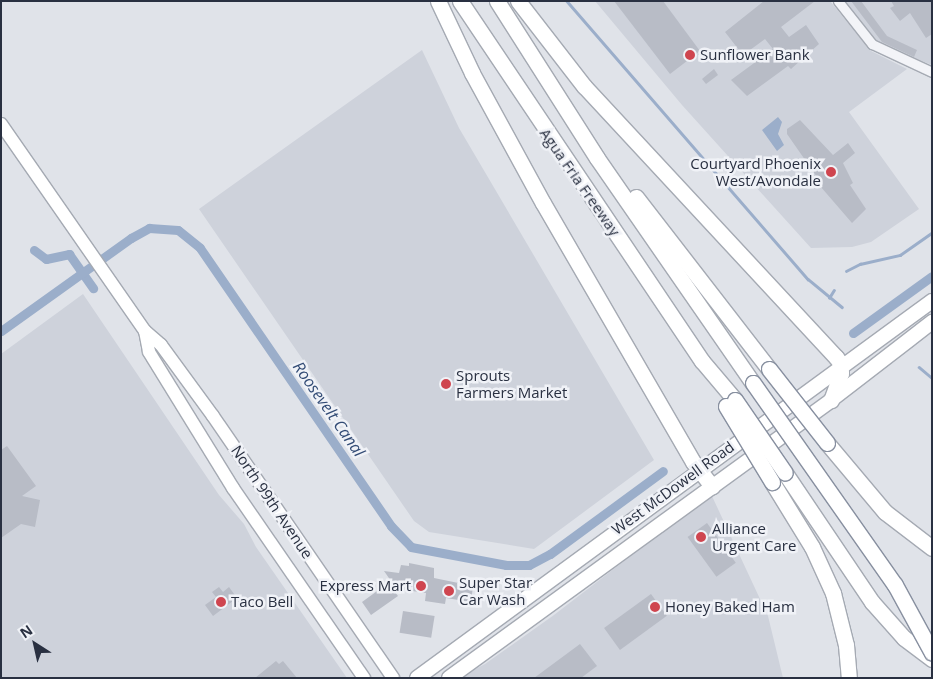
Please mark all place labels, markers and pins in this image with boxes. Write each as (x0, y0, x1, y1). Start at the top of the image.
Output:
place label: Sunflower Bank (700, 46, 810, 64)
marker: Sunflower Bank (684, 49, 696, 61)
place label: Courtyard Phoenix West/Avondale (690, 154, 821, 189)
marker: Courtyard Phoenix West/Avondale (825, 166, 837, 178)
place label: Sprouts Farmers Market (456, 366, 567, 401)
marker: Sprouts Farmers Market (440, 378, 452, 390)
place label: Alliance Urgent Care (712, 519, 796, 554)
marker: Alliance Urgent Care (694, 530, 708, 544)
place label: Super Star Car Wash (459, 573, 532, 608)
place label: Express Mart (320, 577, 411, 595)
marker: Express Mart (415, 580, 427, 592)
marker: Super Star Car Wash (443, 585, 455, 597)
place label: Taco Bell (231, 593, 293, 611)
marker: Taco Bell (215, 596, 227, 608)
place label: Honey Baked Ham (665, 598, 795, 616)
marker: Honey Baked Ham (649, 601, 661, 613)

